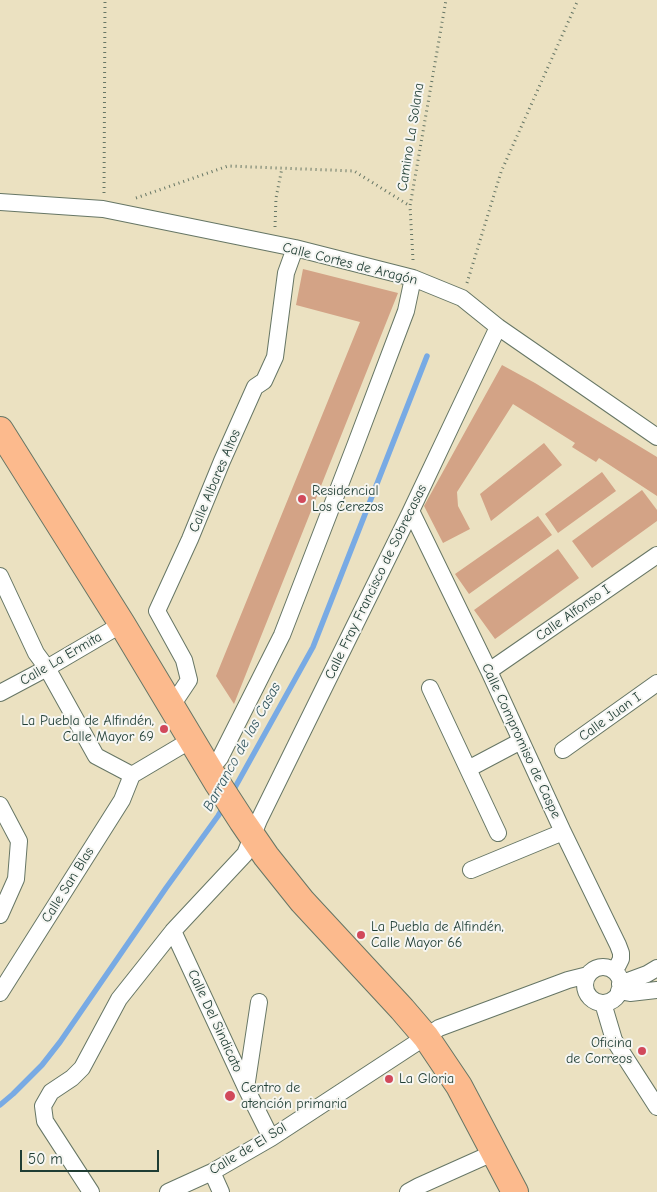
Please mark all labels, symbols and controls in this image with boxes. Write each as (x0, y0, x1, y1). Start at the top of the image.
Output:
street label: Camino La Solana (394, 82, 428, 192)
street label: Calle Cortes de Aragón (281, 239, 419, 289)
street label: Calle Albares Altos (186, 427, 244, 535)
street label: Calle Fray Francisco de Sobrecasas (321, 482, 431, 682)
place label: Residencial Los Cerezos (312, 483, 383, 516)
marker: Residencial Los Cerezos (296, 493, 308, 505)
street label: Calle Alfonso I (533, 581, 613, 645)
street label: Calle La Ermita (17, 629, 105, 689)
street label: Calle Compromiso de Caspe (478, 661, 564, 821)
water label: Barranco de las Casas (199, 679, 285, 815)
street label: Calle Juan I (576, 689, 644, 745)
place label: La Puebla de Alfindén, Calle Mayor 69 (21, 713, 154, 746)
marker: La Puebla de Alfindén, Calle Mayor 69 (158, 723, 170, 735)
street label: Calle San Blas (38, 844, 98, 926)
place label: La Puebla de Alfindén, Calle Mayor 66 (371, 919, 504, 952)
marker: La Puebla de Alfindén, Calle Mayor 66 (355, 929, 367, 941)
street label: Calle Del Sindicato (184, 967, 246, 1075)
place label: Oficina de Correos (566, 1035, 632, 1068)
marker: Oficina de Correos (636, 1045, 648, 1057)
place label: La Gloria (399, 1071, 454, 1087)
marker: La Gloria (383, 1073, 395, 1085)
place label: Centro de atención primaria (241, 1080, 347, 1112)
marker: Centro de atención primaria (223, 1089, 237, 1103)
street label: Calle de El Sol (206, 1119, 290, 1179)
scale bar (22, 1140, 161, 1172)
text: 50 m (28, 1150, 63, 1168)

